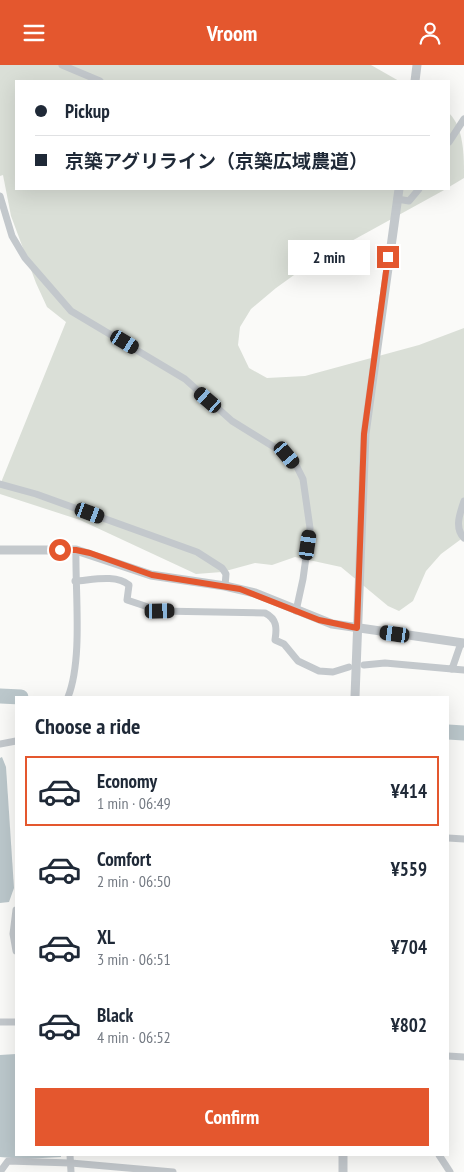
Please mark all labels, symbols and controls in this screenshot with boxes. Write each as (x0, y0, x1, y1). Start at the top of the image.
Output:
icon: menu (20, 19, 48, 47)
text: Vroom (207, 19, 257, 47)
icon: person (416, 19, 444, 47)
text: Pickup (65, 99, 110, 123)
text: 京築アグリライン（京築広域農道） (65, 149, 368, 173)
callout: 2 min (288, 239, 370, 275)
route end (377, 246, 399, 268)
text: 2 min (313, 247, 345, 267)
car (108, 328, 141, 356)
car (191, 384, 224, 416)
car (271, 439, 302, 471)
car (73, 501, 106, 525)
car (298, 529, 317, 561)
route start (49, 539, 71, 561)
car (144, 603, 175, 619)
car (379, 624, 410, 644)
text: Choose a ride (35, 712, 140, 740)
icon: car (37, 769, 82, 814)
text: Economy (97, 769, 157, 793)
text: ¥414 (391, 779, 427, 803)
text: 1 min · 06:49 (97, 793, 171, 813)
icon: car (37, 847, 82, 892)
text: Comfort (97, 847, 151, 871)
text: ¥559 (391, 857, 427, 881)
text: 2 min · 06:50 (97, 871, 171, 891)
icon: car (37, 925, 82, 970)
text: XL (97, 925, 115, 949)
text: ¥704 (391, 935, 427, 959)
text: 3 min · 06:51 (97, 949, 171, 969)
icon: car (37, 1003, 82, 1048)
text: Black (97, 1003, 133, 1027)
text: ¥802 (391, 1013, 427, 1037)
text: 4 min · 06:52 (97, 1027, 171, 1047)
button: Confirm (35, 1088, 429, 1146)

